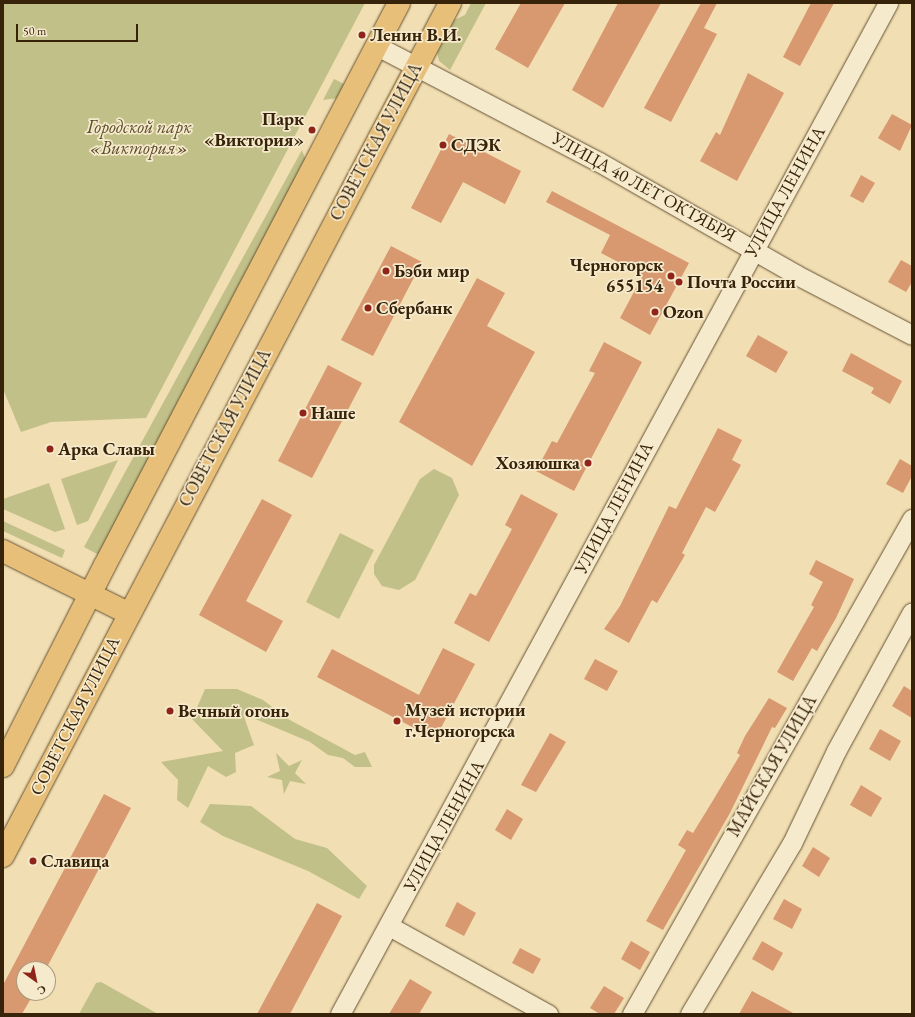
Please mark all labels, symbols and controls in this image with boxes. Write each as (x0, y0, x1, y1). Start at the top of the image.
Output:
scale bar (18, 16, 140, 42)
text: 50 m (23, 23, 46, 39)
place label: Ленин В.И. (370, 24, 462, 46)
marker: Ленин В.И. (357, 30, 367, 40)
street label: СОВЕТСКАЯ УЛИЦА (325, 59, 427, 225)
place label: Парк «Виктория» (204, 109, 304, 152)
park label: Городской парк «Виктория» (87, 117, 191, 160)
street label: УЛИЦА ЛЕНИНА (740, 123, 830, 261)
marker: Парк «Виктория» (307, 125, 317, 135)
street label: УЛИЦА 40 ЛЕТ ОКТЯБРЯ (548, 127, 740, 247)
place label: СДЭК (451, 134, 501, 156)
marker: СДЭК (438, 140, 448, 150)
place label: Черногорск 655154 (570, 255, 663, 298)
place label: Бэби мир (394, 260, 469, 282)
marker: Бэби мир (381, 266, 391, 276)
marker: Черногорск 655154 (666, 271, 676, 281)
place label: Почта России (687, 271, 796, 293)
marker: Почта России (674, 277, 684, 287)
place label: Сбербанк (376, 297, 452, 319)
place label: Ozon (663, 301, 704, 323)
marker: Сбербанк (363, 303, 373, 313)
marker: Ozon (650, 307, 660, 317)
street label: СОВЕТСКАЯ УЛИЦА (174, 345, 276, 511)
place label: Наше (311, 402, 355, 424)
marker: Наше (298, 408, 308, 418)
place label: Арка Славы (58, 438, 155, 460)
street label: УЛИЦА ЛЕНИНА (570, 438, 658, 578)
marker: Арка Славы (45, 444, 55, 454)
place label: Хозяюшка (496, 452, 580, 474)
marker: Хозяюшка (583, 458, 593, 468)
street label: СОВЕТСКАЯ УЛИЦА (26, 633, 124, 799)
street label: МАЙСКАЯ УЛИЦА (723, 691, 821, 841)
place label: Вечный огонь (178, 700, 289, 722)
place label: Музей истории г.Черногорска (405, 700, 525, 742)
marker: Вечный огонь (165, 706, 175, 716)
marker: Музей истории г.Черногорска (392, 716, 402, 726)
street label: УЛИЦА ЛЕНИНА (399, 757, 489, 895)
place label: Славица (41, 850, 109, 872)
marker: Славица (28, 856, 38, 866)
north arrow (16, 961, 56, 1001)
text: С (35, 982, 49, 998)

